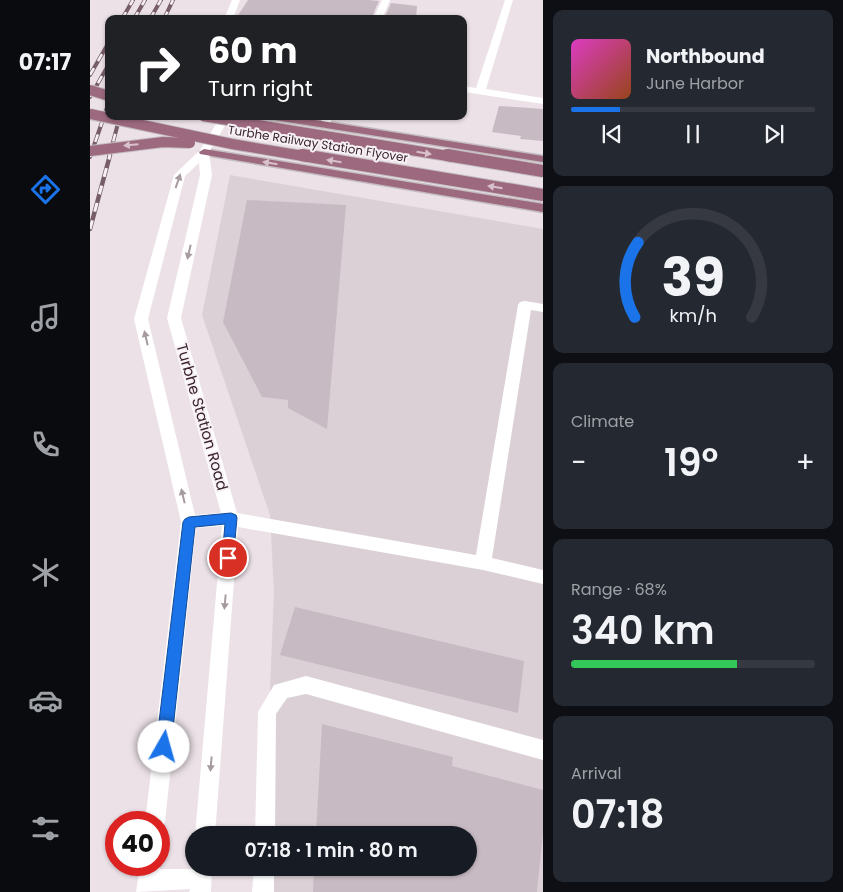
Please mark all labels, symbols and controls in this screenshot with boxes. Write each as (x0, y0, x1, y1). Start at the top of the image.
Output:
text: 60 m (208, 26, 298, 75)
icon: right (125, 35, 190, 100)
text: Northbound (646, 43, 765, 70)
text: 07:17 (19, 47, 71, 78)
text: June Harbor (646, 72, 744, 95)
text: Turn right (208, 73, 313, 104)
icon: previous (598, 120, 626, 148)
icon: pause (679, 120, 707, 148)
icon: next (760, 120, 788, 148)
street label: Turbhe Railway Station Flyover (227, 121, 410, 166)
one-way arrow (122, 141, 138, 149)
one-way arrow (416, 149, 432, 157)
one-way arrow (326, 157, 342, 165)
one-way arrow (262, 159, 278, 167)
icon: directions (28, 172, 63, 207)
one-way arrow (175, 173, 183, 188)
one-way arrow (487, 183, 503, 191)
text: 39 (661, 241, 725, 314)
one-way arrow (184, 244, 192, 260)
icon: music (28, 300, 63, 335)
text: km/h (669, 303, 717, 328)
one-way arrow (142, 331, 150, 346)
street label: Turbhe Station Road (171, 341, 234, 493)
text: Climate (571, 410, 634, 433)
icon: phone (28, 427, 63, 462)
text: 19° (664, 436, 718, 489)
text: − (571, 443, 586, 482)
text: + (796, 443, 815, 482)
one-way arrow (179, 489, 187, 504)
pin (207, 537, 249, 579)
icon: arrive (214, 544, 242, 572)
icon: climate (28, 555, 63, 590)
text: Range · 68% (571, 578, 667, 601)
one-way arrow (220, 594, 228, 610)
text: 340 km (571, 604, 715, 657)
icon: car (28, 683, 63, 718)
position arrow (137, 720, 189, 772)
one-way arrow (207, 756, 215, 772)
text: Arrival (571, 762, 621, 785)
text: 07:18 (571, 788, 665, 841)
icon: filters (28, 811, 63, 846)
speed limit sign: 40 (105, 811, 170, 876)
text: 07:18 · 1 min · 80 m (244, 837, 418, 864)

